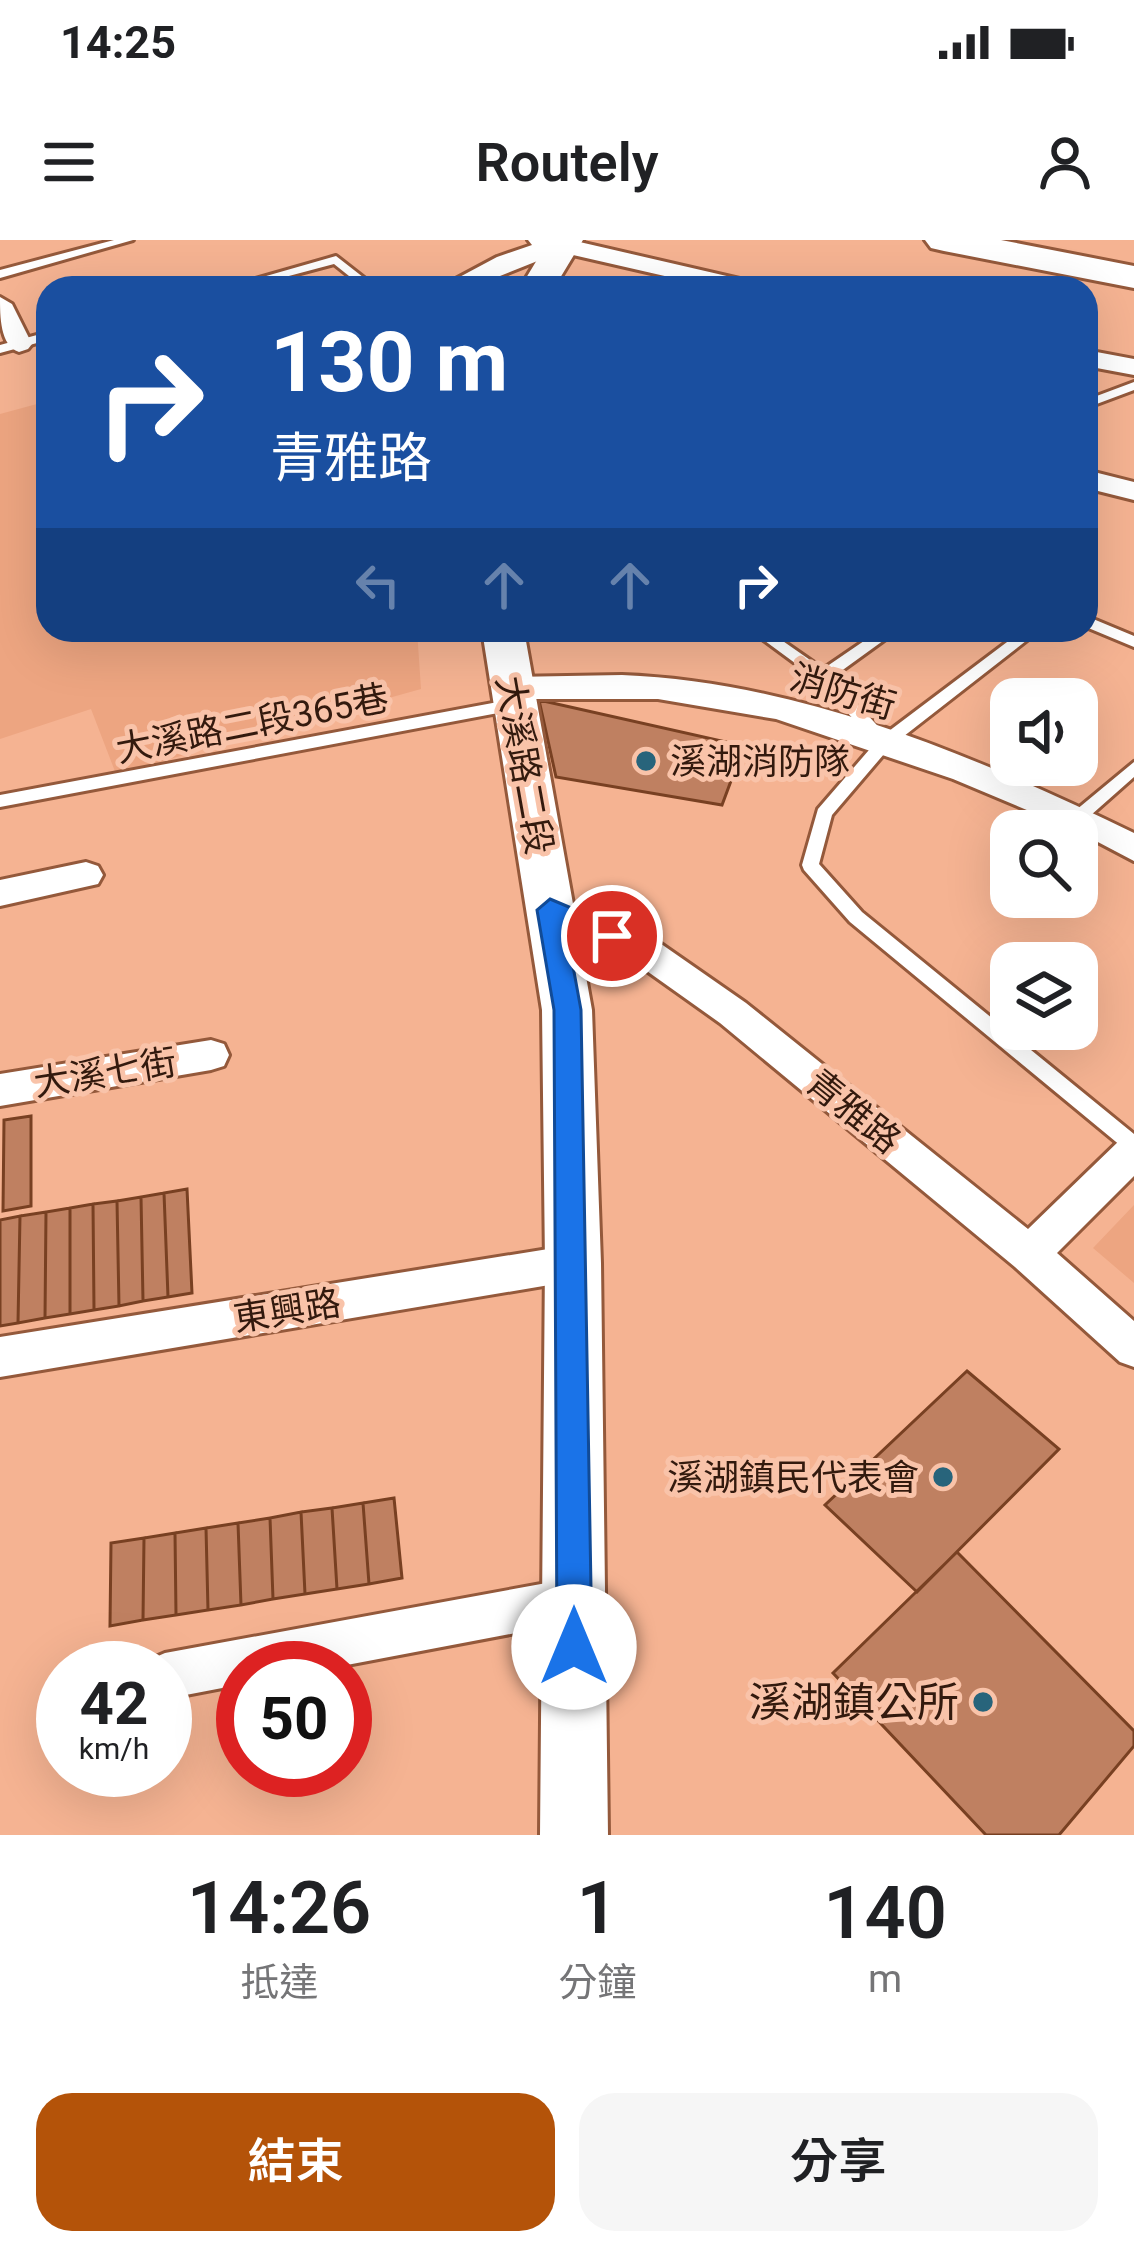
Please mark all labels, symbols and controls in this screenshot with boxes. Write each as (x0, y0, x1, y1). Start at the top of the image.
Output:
text: 14:25 (60, 16, 176, 69)
icon: menu (36, 129, 102, 195)
icon: person (1032, 129, 1098, 195)
text: Routely (475, 131, 659, 194)
text: 130 m (270, 313, 508, 412)
icon: right (72, 324, 228, 480)
text: 青雅路 (270, 427, 432, 490)
icon: left (345, 552, 411, 618)
icon: ahead (471, 552, 537, 618)
icon: ahead (597, 552, 663, 618)
icon: right (723, 552, 789, 618)
street label: 消防街 (785, 656, 900, 728)
street label: 大溪路二段 (488, 673, 560, 857)
street label: 大溪路二段365巷 (112, 677, 392, 771)
map controls (990, 678, 1098, 1050)
button: sound (990, 678, 1098, 786)
place label: 溪湖消防隊 (670, 741, 850, 783)
marker: 溪湖消防隊 (633, 748, 659, 774)
button: search (990, 810, 1098, 918)
pin (561, 885, 663, 987)
icon: arrive (579, 903, 645, 969)
button: layers (990, 942, 1098, 1050)
street label: 大溪七街 (31, 1041, 180, 1105)
street label: 青雅路 (798, 1061, 909, 1162)
street label: 東興路 (231, 1282, 344, 1340)
place label: 溪湖鎮民代表會 (667, 1457, 919, 1499)
marker: 溪湖鎮民代表會 (930, 1464, 956, 1490)
position arrow (511, 1584, 637, 1710)
speed limit sign: 50 (216, 1641, 372, 1797)
text: 42 (80, 1668, 148, 1739)
place label: 溪湖鎮公所 (749, 1678, 959, 1727)
marker: 溪湖鎮公所 (970, 1689, 996, 1715)
text: km/h (79, 1731, 149, 1766)
text: 14:26 (187, 1866, 371, 1951)
text: 1 (577, 1866, 618, 1951)
text: 140 (823, 1871, 947, 1956)
text: m (868, 1956, 902, 2002)
text: 抵達 (240, 1960, 318, 2006)
text: 分鐘 (558, 1960, 636, 2006)
button: 結束 (36, 2093, 555, 2231)
button: 分享 (579, 2093, 1098, 2231)

